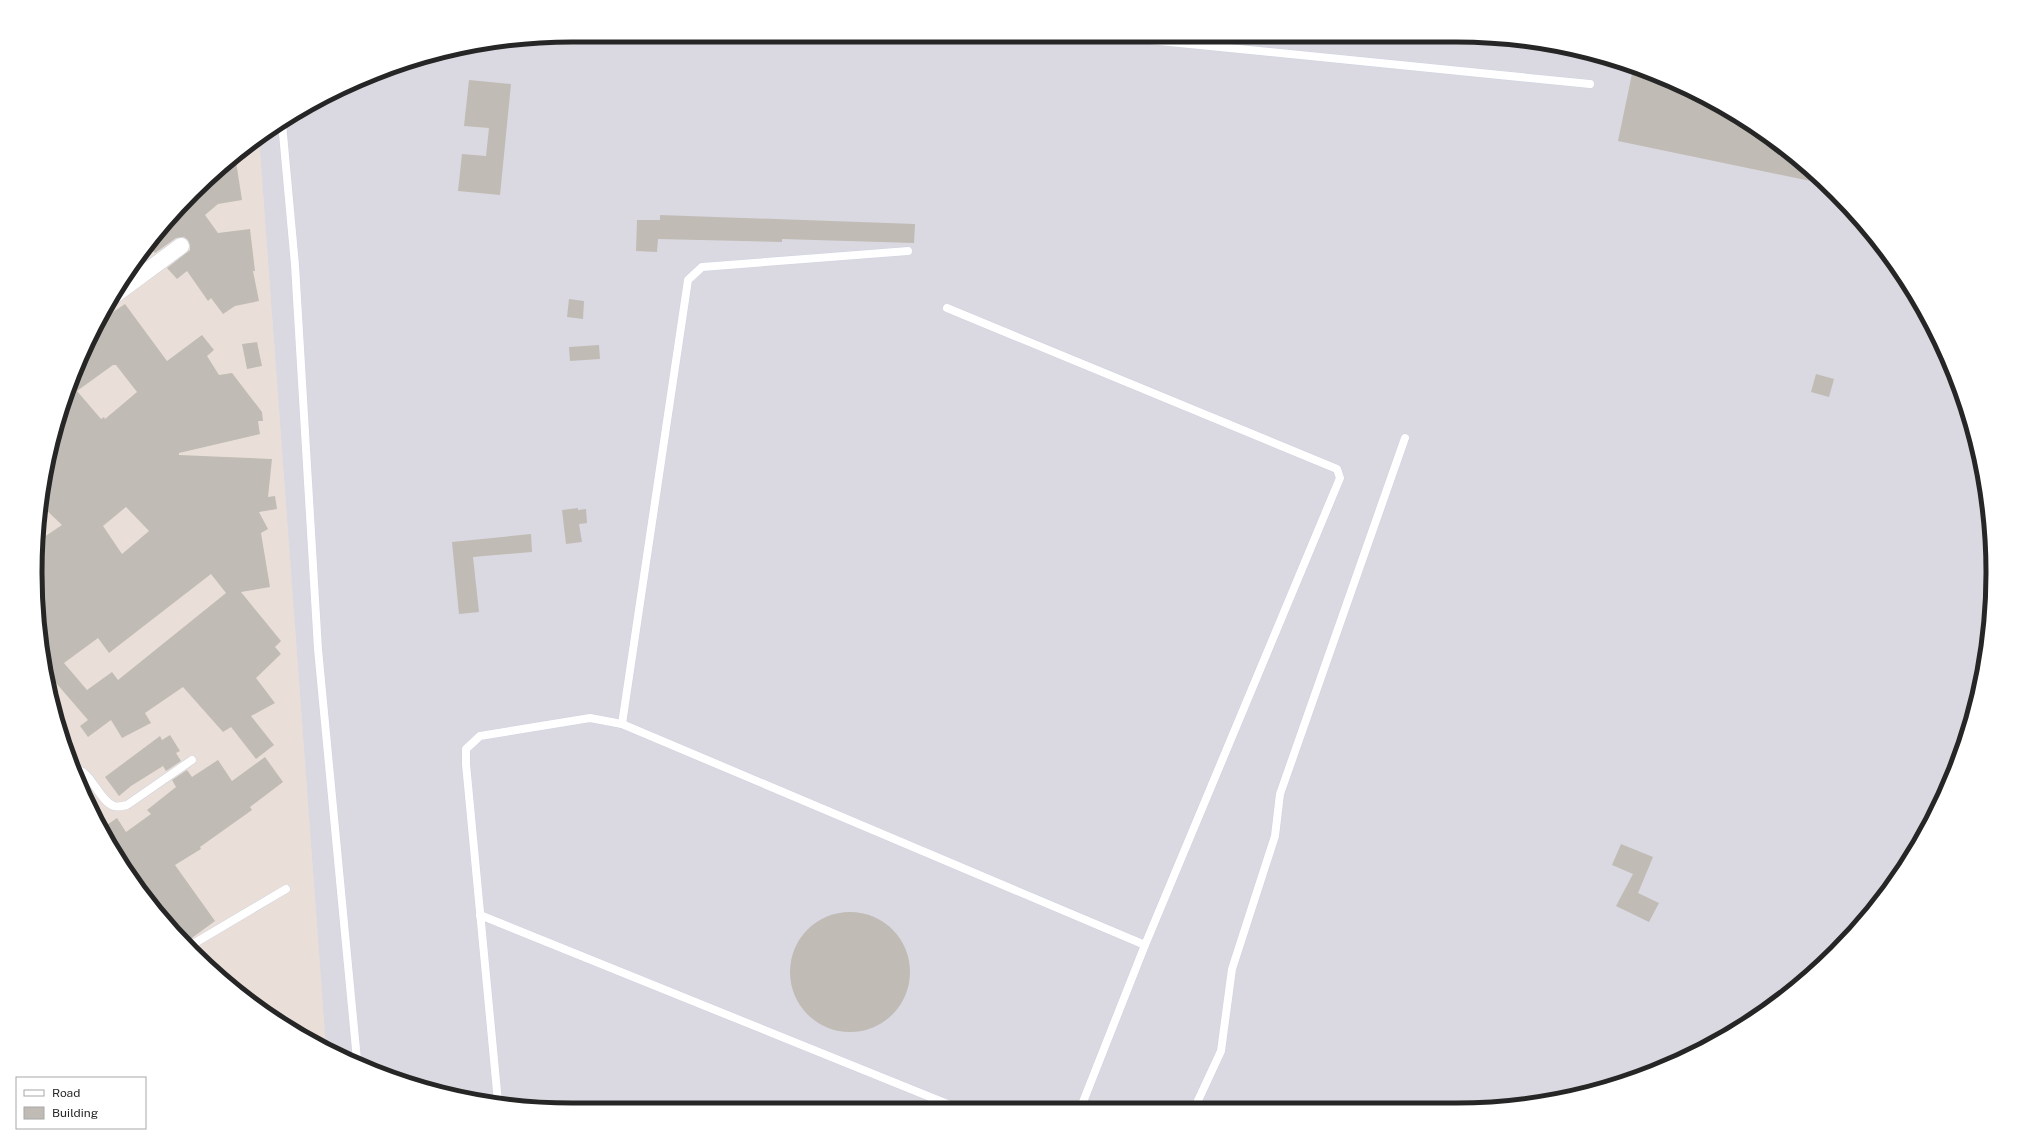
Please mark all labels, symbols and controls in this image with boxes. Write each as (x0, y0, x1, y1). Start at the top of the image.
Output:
legend (16, 1077, 146, 1129)
text: Road (52, 1086, 80, 1100)
text: Building (52, 1106, 98, 1120)

